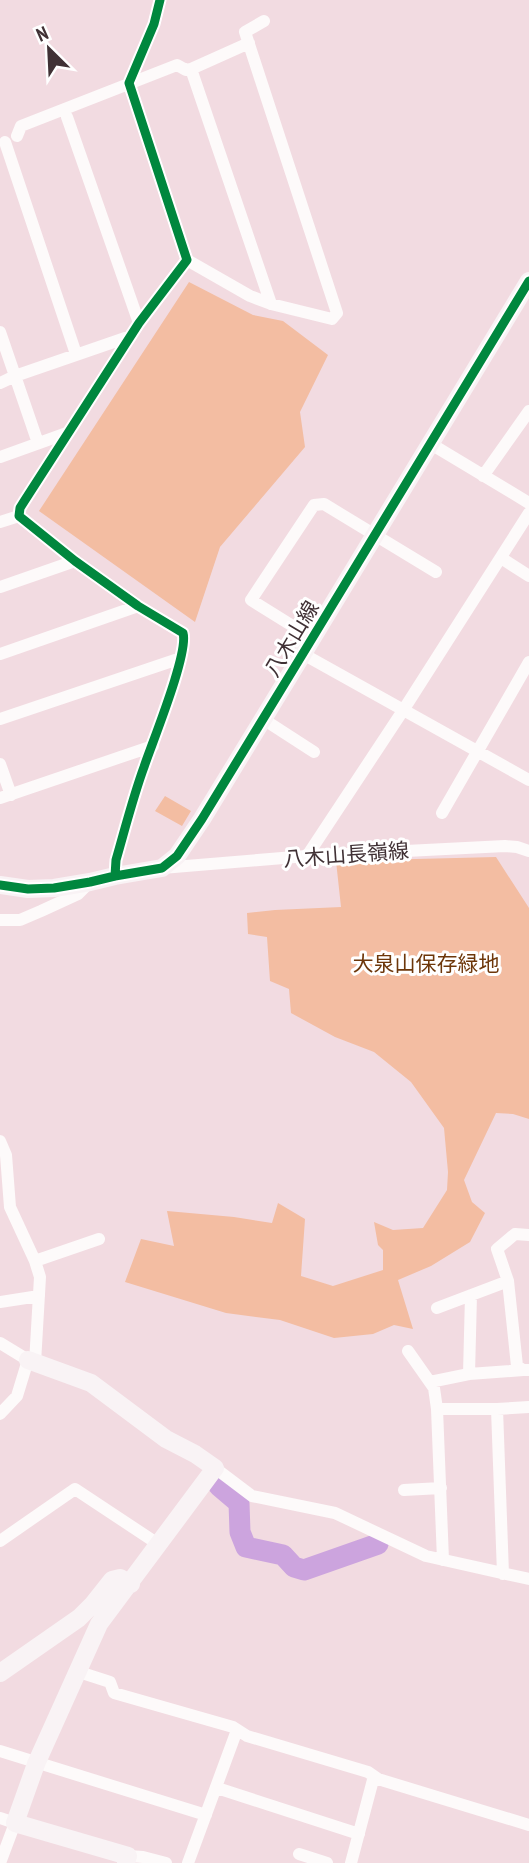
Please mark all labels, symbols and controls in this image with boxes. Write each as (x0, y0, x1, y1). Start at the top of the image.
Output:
north arrow (14, 14, 84, 84)
text: N (33, 20, 52, 47)
street label: 八木山線 (258, 596, 325, 682)
street label: 八木山長嶺線 (282, 837, 410, 872)
park label: 大泉山保存緑地 (353, 950, 500, 977)

